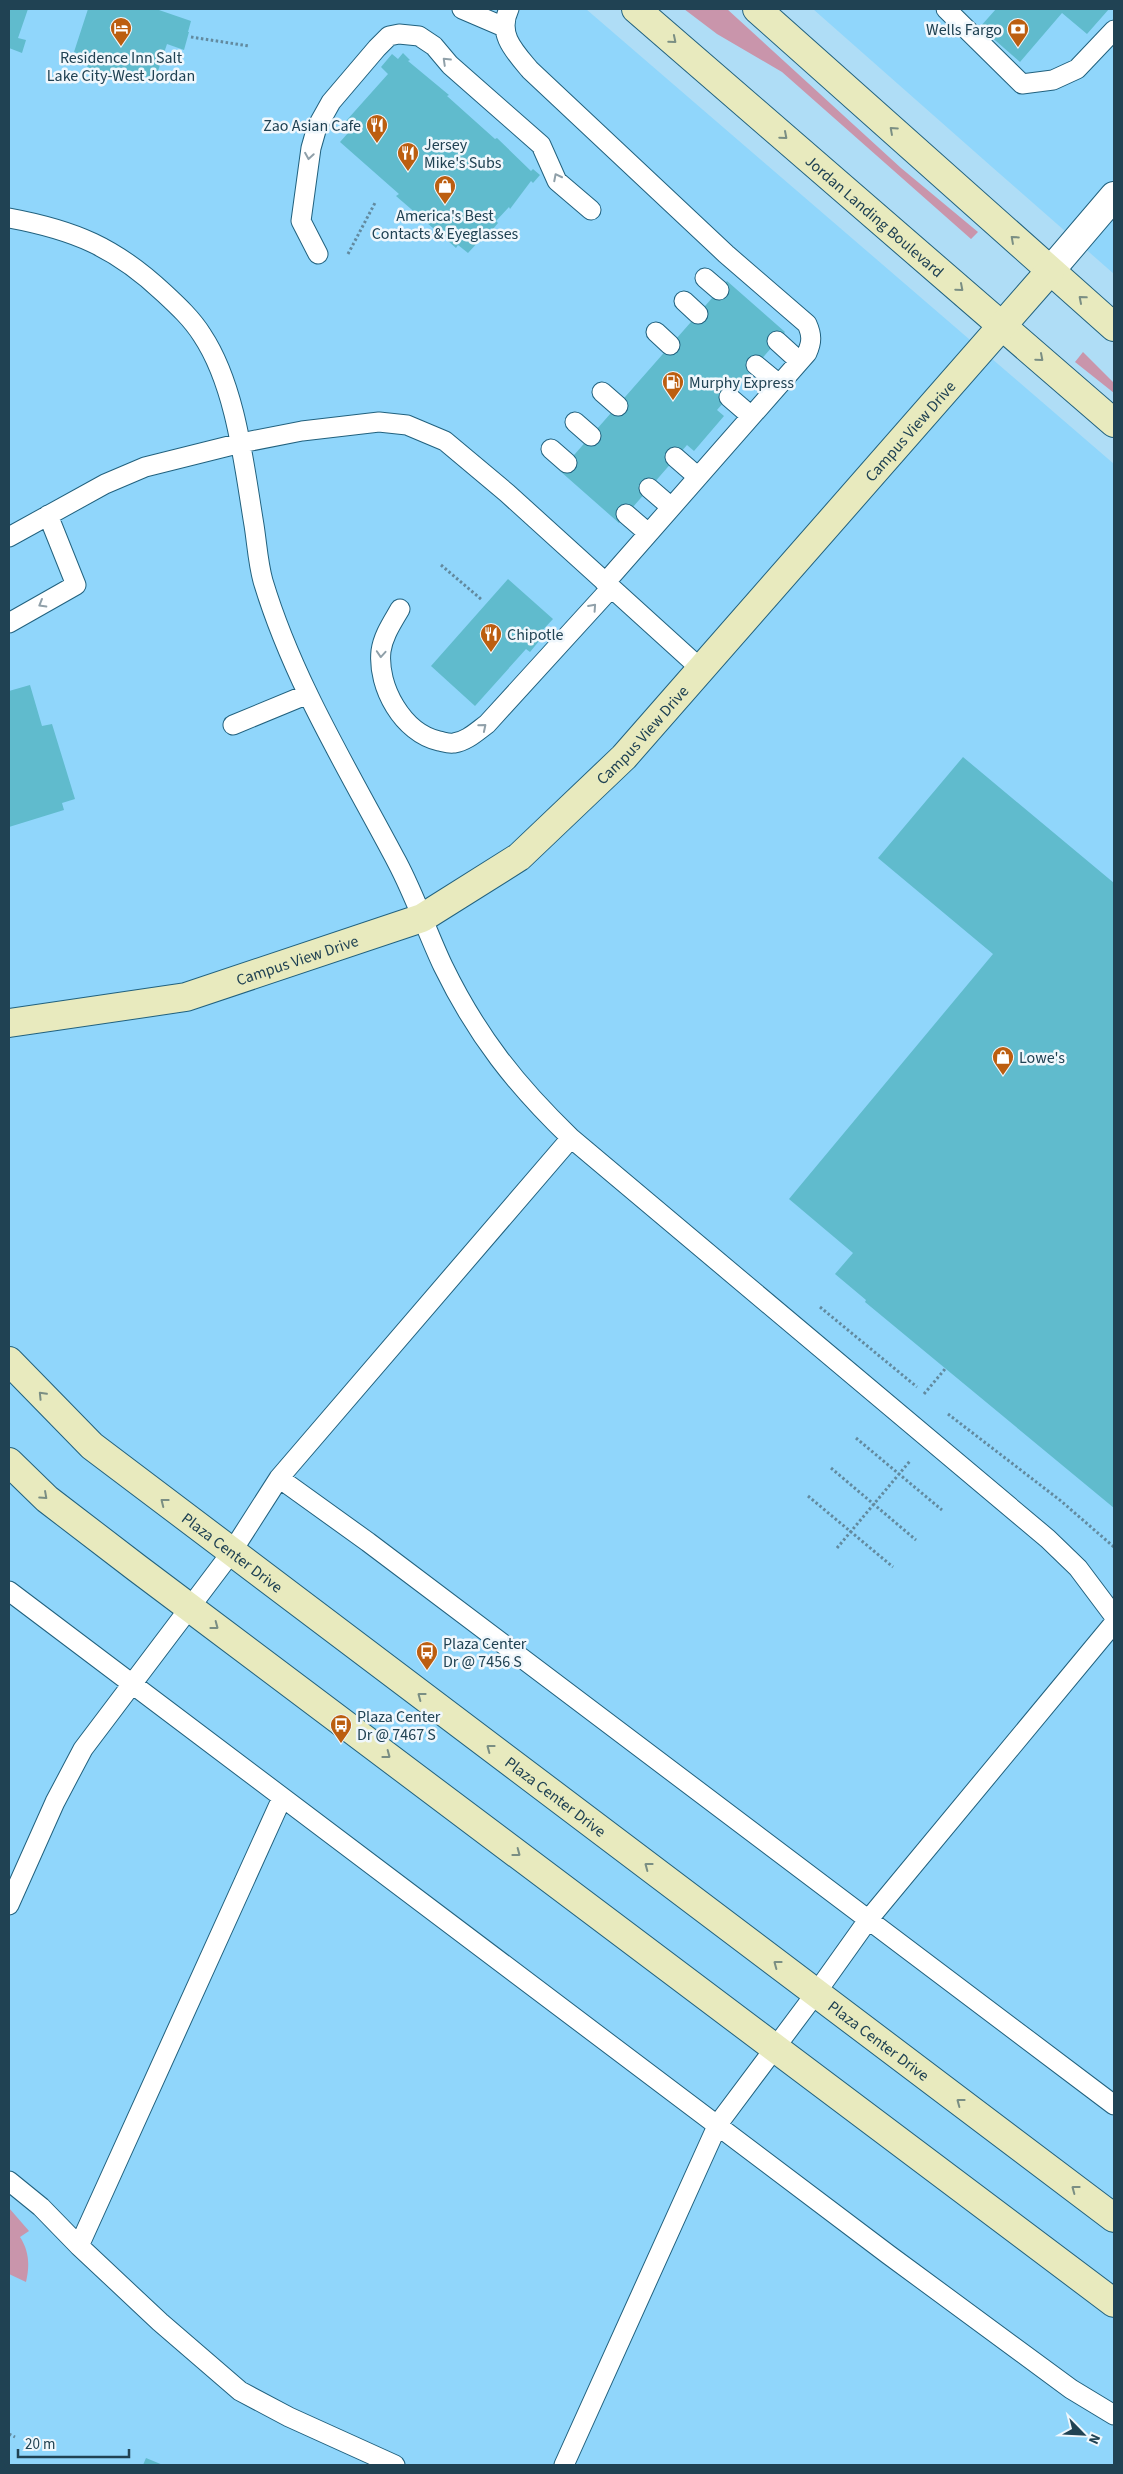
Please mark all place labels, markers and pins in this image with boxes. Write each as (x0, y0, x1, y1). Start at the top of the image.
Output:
hotel icon: Residence Inn Salt Lake City-West Jordan (109, 16, 133, 47)
bank icon: Wells Fargo (1006, 17, 1030, 48)
place label: Wells Fargo (926, 19, 1002, 41)
place label: Residence Inn Salt Lake City-West Jordan (47, 47, 195, 87)
restaurant icon: Zao Asian Cafe (365, 113, 389, 144)
place label: Zao Asian Cafe (263, 115, 361, 137)
place label: Jersey Mike's Subs (424, 134, 502, 174)
restaurant icon: Jersey Mike's Subs (396, 141, 420, 172)
shop icon: America's Best Contacts & Eyeglasses (433, 174, 457, 205)
place label: America's Best Contacts & Eyeglasses (372, 205, 519, 245)
fuel station icon: Murphy Express (661, 370, 685, 401)
place label: Murphy Express (689, 372, 794, 394)
restaurant icon: Chipotle (479, 622, 503, 653)
place label: Chipotle (507, 624, 564, 646)
shop icon: Lowe's (991, 1045, 1015, 1076)
place label: Lowe's (1019, 1047, 1065, 1069)
place label: Plaza Center Dr @ 7456 S (443, 1633, 527, 1673)
bus stop icon: Plaza Center Dr @ 7456 S (415, 1640, 439, 1671)
place label: Plaza Center Dr @ 7467 S (357, 1706, 441, 1746)
bus stop icon: Plaza Center Dr @ 7467 S (329, 1713, 353, 1744)

